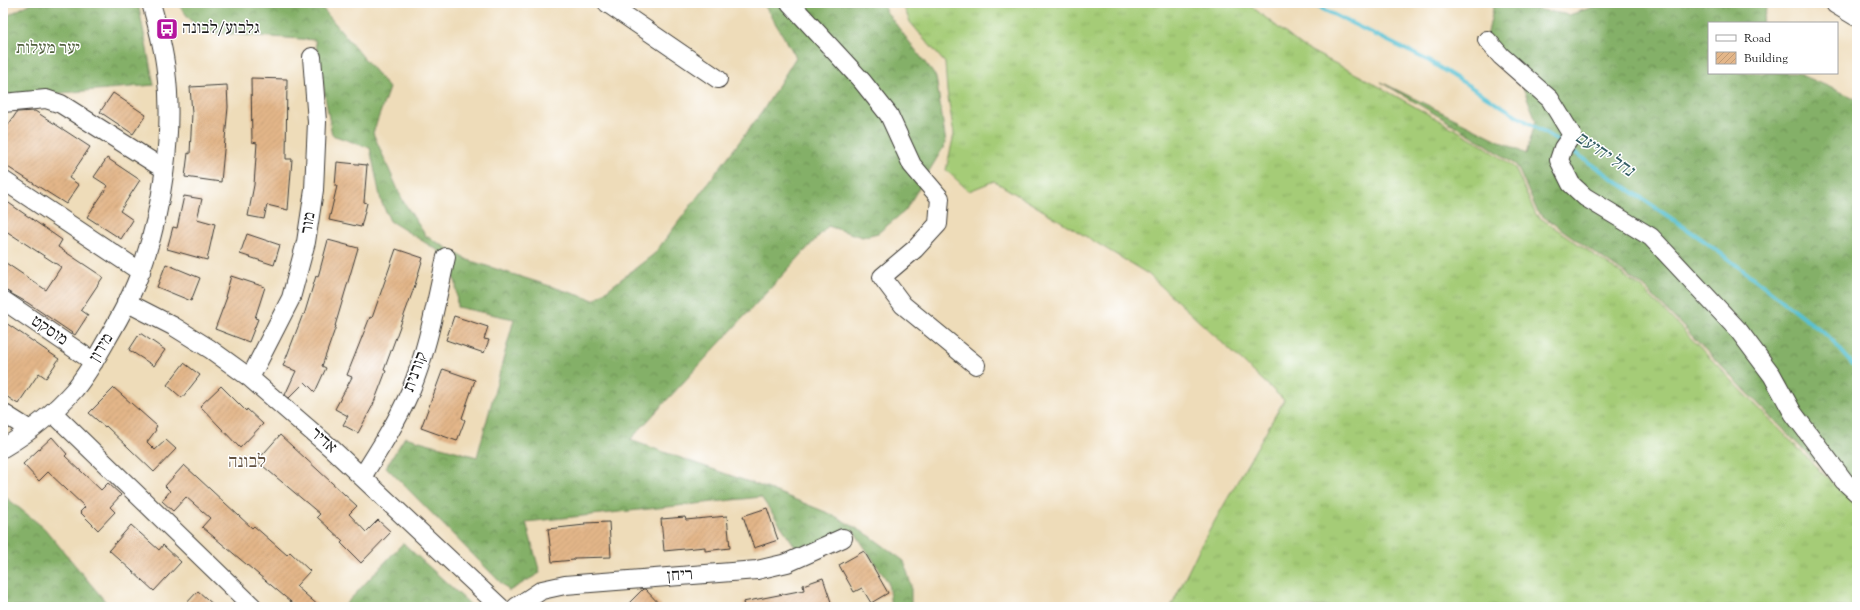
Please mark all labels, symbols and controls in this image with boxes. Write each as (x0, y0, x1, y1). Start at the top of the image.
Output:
bus stop icon: גלבוע/לבונה (154, 16, 180, 42)
place label: גלבוע/לבונה (182, 17, 260, 41)
legend (1708, 22, 1838, 74)
text: Road (1744, 30, 1771, 48)
park label: יער מעלות (16, 37, 80, 61)
text: Building (1744, 50, 1788, 68)
water label: נחל יחיעם (1569, 126, 1640, 185)
street label: מור (295, 210, 323, 236)
street label: מוסקט (26, 310, 72, 352)
street label: מירון (84, 329, 120, 367)
street label: קורנית (398, 349, 434, 395)
street label: אדיר (304, 422, 342, 460)
district label: לבונה (228, 450, 266, 476)
street label: ריחן (666, 563, 694, 589)

